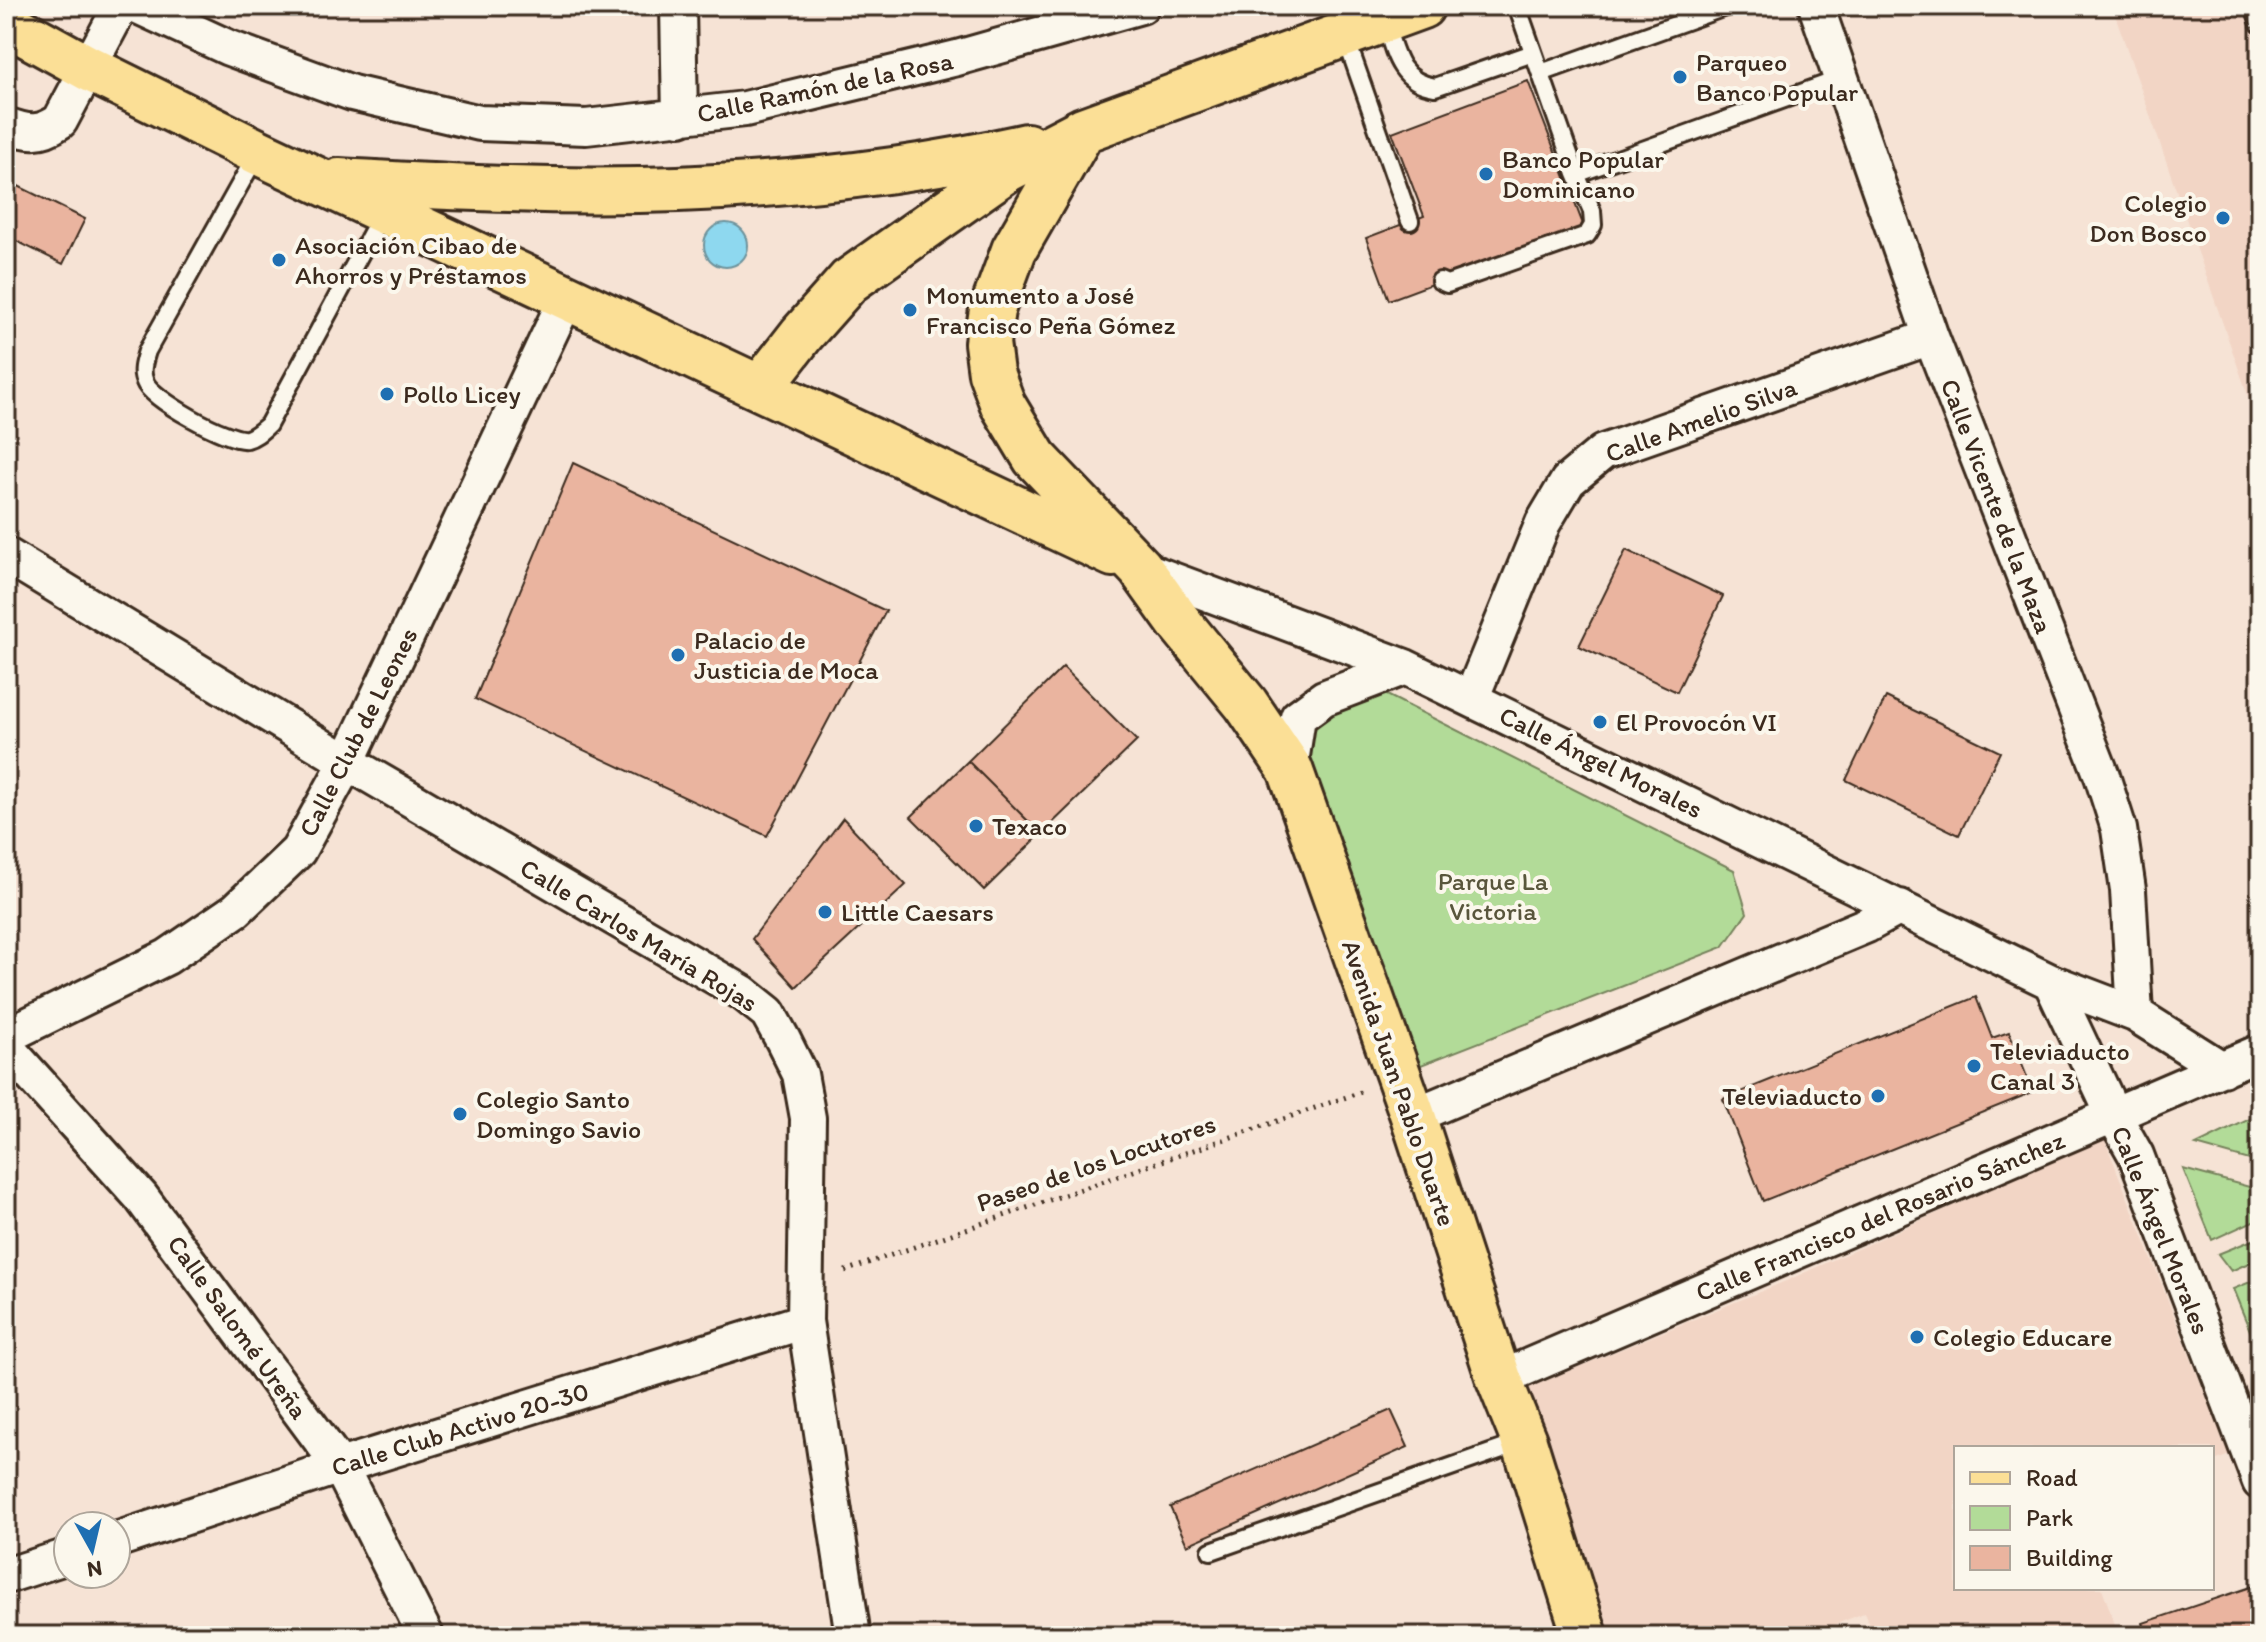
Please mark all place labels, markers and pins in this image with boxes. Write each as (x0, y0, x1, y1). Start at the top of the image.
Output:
place label: Parqueo Banco Popular (1696, 46, 1858, 108)
marker: Parqueo Banco Popular (1671, 68, 1689, 86)
place label: Banco Popular Dominicano (1502, 143, 1664, 205)
marker: Banco Popular Dominicano (1477, 165, 1495, 183)
place label: Colegio Don Bosco (2089, 187, 2207, 249)
marker: Colegio Don Bosco (2214, 209, 2232, 227)
place label: Asociación Cibao de Ahorros y Préstamos (295, 229, 527, 291)
marker: Asociación Cibao de Ahorros y Préstamos (270, 251, 288, 269)
place label: Monumento a José Francisco Peña Gómez (926, 279, 1176, 341)
marker: Monumento a José Francisco Peña Gómez (901, 301, 919, 319)
place label: Pollo Licey (403, 378, 521, 410)
marker: Pollo Licey (378, 385, 396, 403)
place label: Palacio de Justicia de Moca (694, 624, 879, 686)
marker: Palacio de Justicia de Moca (669, 646, 687, 664)
place label: El Provocón VI (1616, 706, 1777, 738)
marker: El Provocón VI (1591, 713, 1609, 731)
place label: Texaco (992, 810, 1067, 842)
marker: Texaco (967, 817, 985, 835)
place label: Little Caesars (841, 896, 994, 928)
marker: Little Caesars (816, 903, 834, 921)
place label: Televiaducto Canal 3 (1990, 1035, 2130, 1097)
marker: Televiaducto Canal 3 (1965, 1057, 1983, 1075)
place label: Televiaducto (1722, 1080, 1862, 1112)
place label: Colegio Santo Domingo Savio (476, 1083, 641, 1145)
marker: Televiaducto (1869, 1087, 1887, 1105)
marker: Colegio Santo Domingo Savio (451, 1105, 469, 1123)
place label: Colegio Educare (1933, 1321, 2112, 1353)
marker: Colegio Educare (1908, 1328, 1926, 1346)

